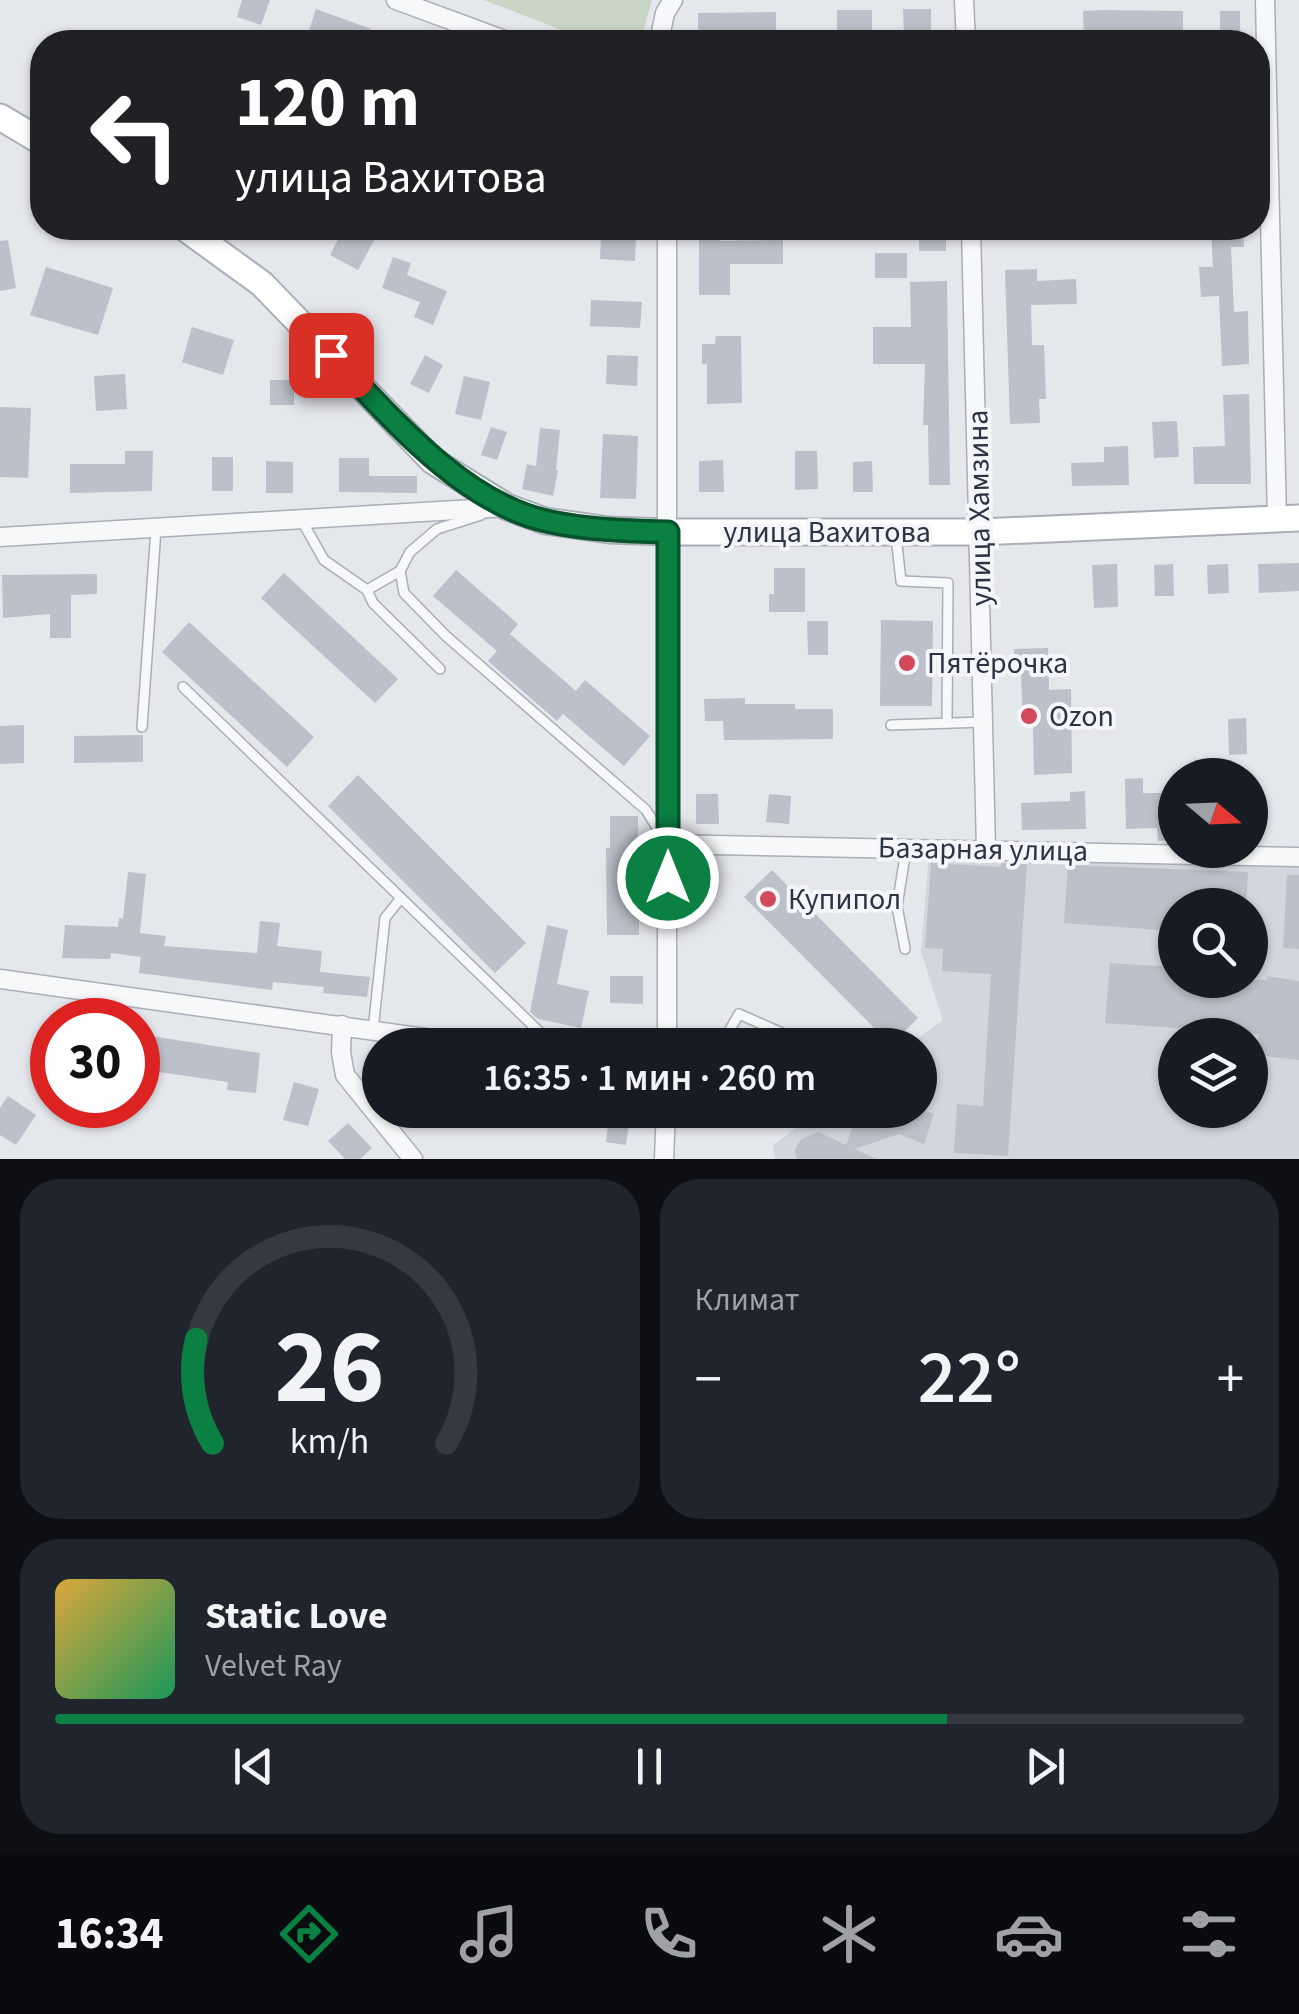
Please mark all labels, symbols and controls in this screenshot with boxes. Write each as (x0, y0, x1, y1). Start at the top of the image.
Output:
text: 120 m (235, 53, 420, 153)
icon: left (70, 70, 200, 200)
text: улица Вахитова (235, 146, 547, 210)
pin (289, 313, 374, 398)
icon: arrive (304, 328, 359, 383)
street label: улица Хамзина (956, 409, 1003, 607)
street label: улица Вахитова (723, 511, 931, 554)
place label: Пятёрочка (927, 642, 1068, 685)
marker: Пятёрочка (896, 652, 918, 674)
place label: Ozon (1049, 695, 1114, 738)
marker: Ozon (1018, 705, 1040, 727)
north arrow (1158, 758, 1268, 868)
map controls (1158, 758, 1268, 1128)
position arrow (616, 826, 720, 930)
street label: Базарная улица (878, 826, 1088, 873)
place label: Купипол (788, 878, 901, 921)
marker: Купипол (757, 888, 779, 910)
button: search (1158, 888, 1268, 998)
speed limit sign: 30 (30, 998, 160, 1128)
button: layers (1158, 1018, 1268, 1128)
text: 16:35 · 1 мин · 260 m (483, 1051, 816, 1105)
text: Климат (695, 1277, 799, 1323)
text: 26 (275, 1295, 385, 1443)
text: 22° (918, 1325, 1021, 1432)
text: − (695, 1341, 722, 1419)
text: + (1217, 1341, 1244, 1419)
text: km/h (290, 1416, 369, 1467)
text: Static Love (205, 1589, 388, 1643)
text: Velvet Ray (205, 1643, 342, 1689)
icon: previous (226, 1739, 281, 1794)
icon: pause (622, 1739, 677, 1794)
icon: next (1018, 1739, 1073, 1794)
icon: directions (274, 1899, 344, 1969)
icon: music (454, 1899, 524, 1969)
icon: phone (634, 1899, 704, 1969)
icon: climate (814, 1899, 884, 1969)
icon: car (994, 1899, 1064, 1969)
icon: filters (1174, 1899, 1244, 1969)
text: 16:34 (55, 1902, 164, 1966)

